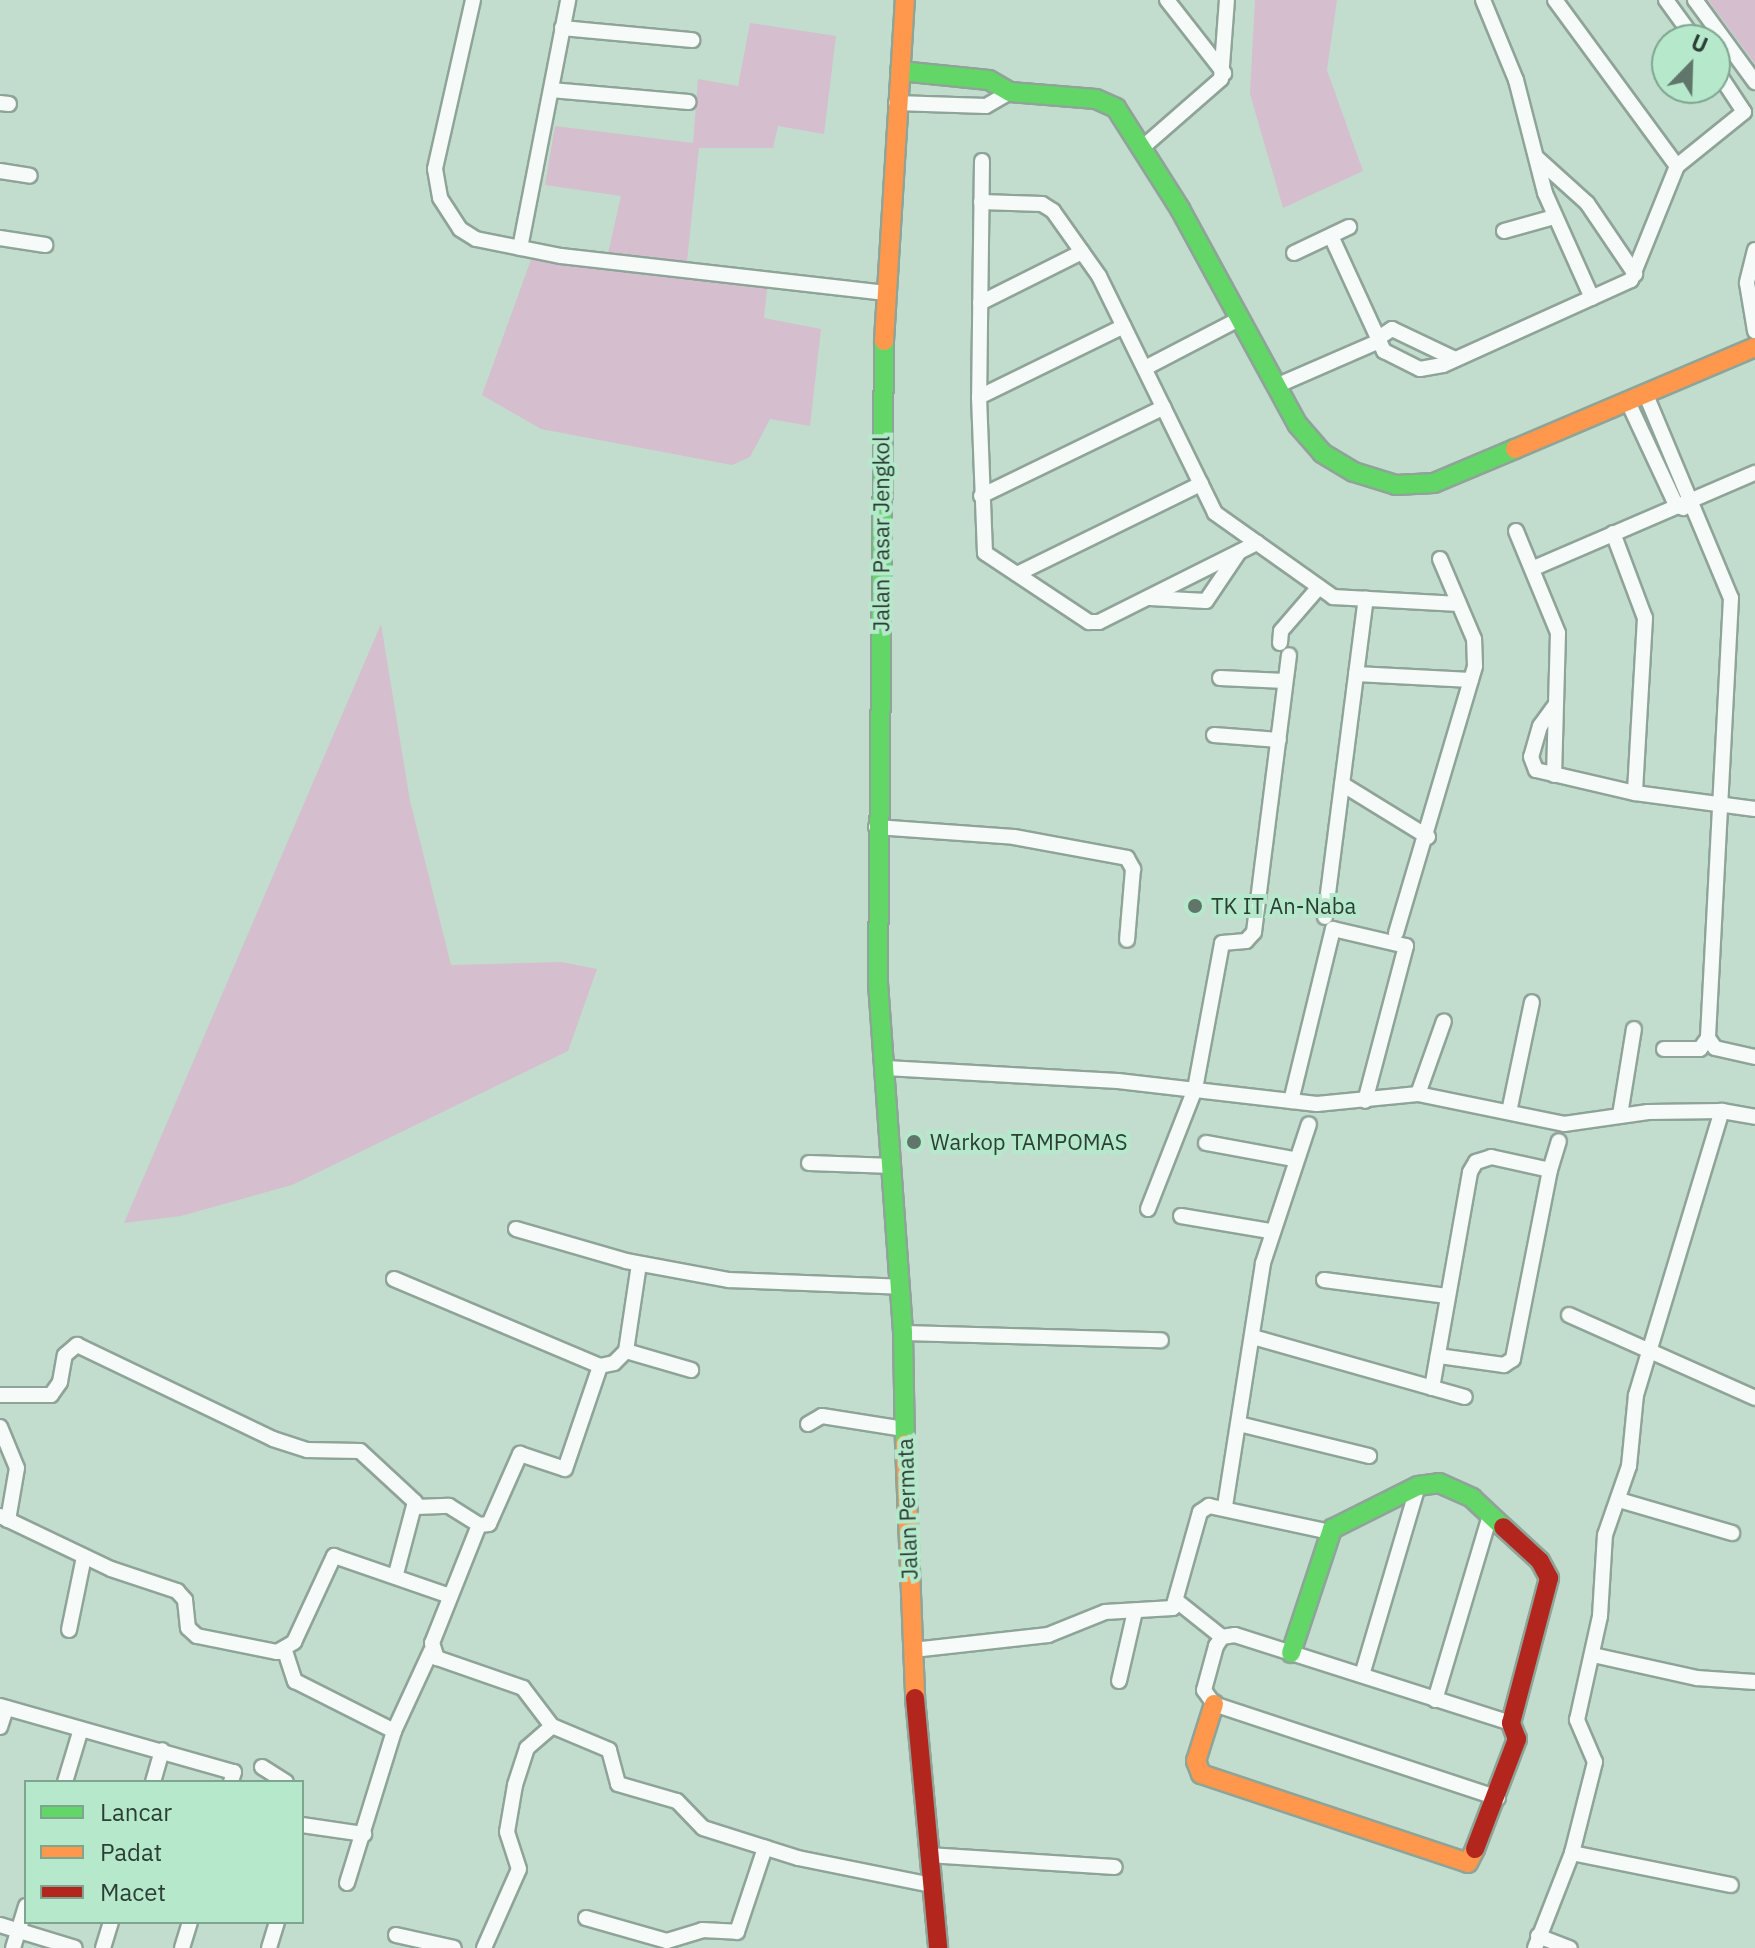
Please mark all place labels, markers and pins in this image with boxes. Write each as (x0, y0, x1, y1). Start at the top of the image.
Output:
place label: TK IT An-Naba (1211, 893, 1356, 919)
marker: TK IT An-Naba (1186, 897, 1204, 915)
place label: Warkop TAMPOMAS (930, 1129, 1127, 1155)
marker: Warkop TAMPOMAS (905, 1133, 923, 1151)

